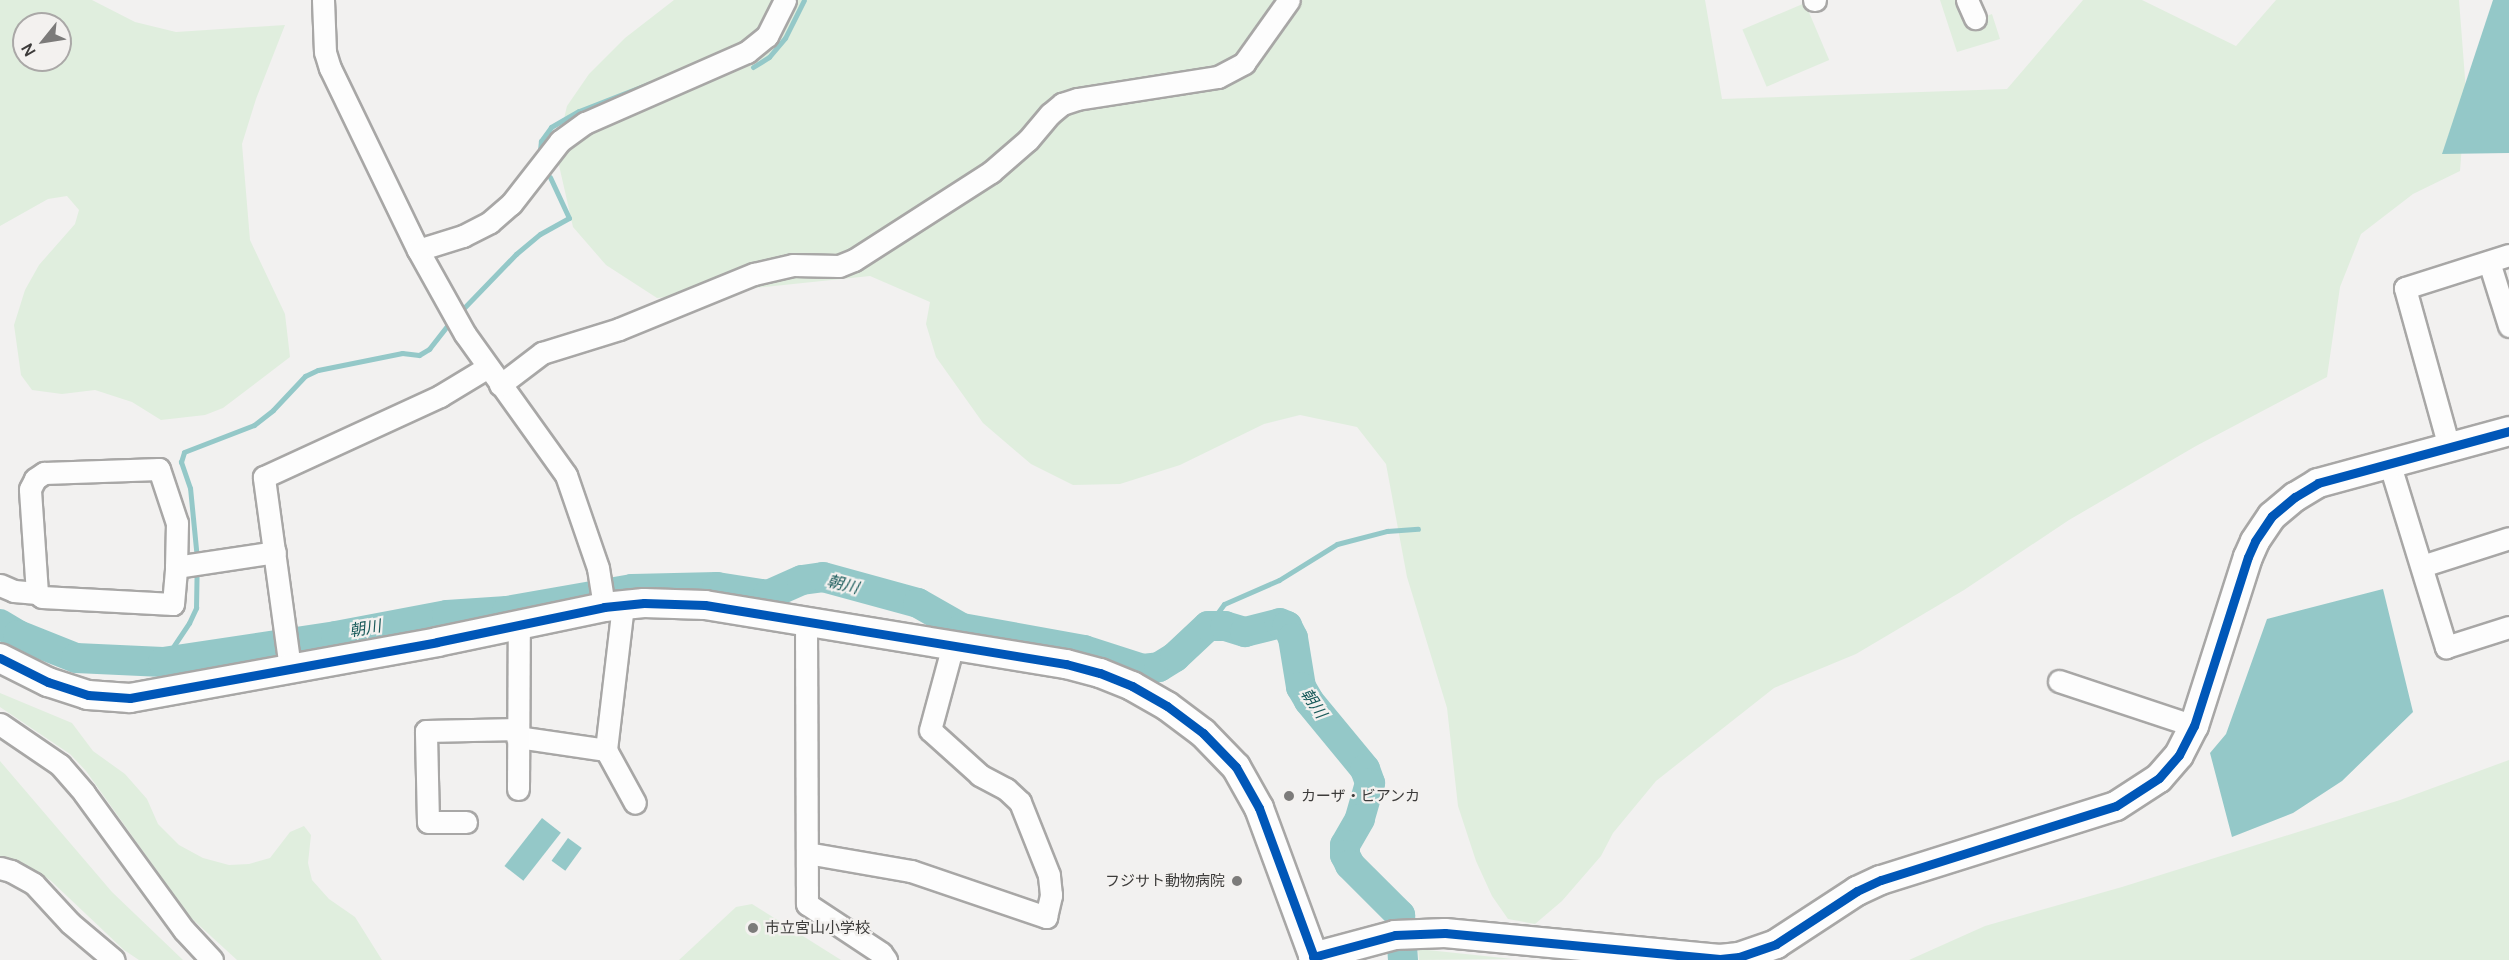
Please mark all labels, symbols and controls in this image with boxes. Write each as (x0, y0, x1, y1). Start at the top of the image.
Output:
north arrow (12, 12, 72, 72)
text: N (16, 40, 41, 60)
water label: 朝川 (825, 571, 861, 597)
water label: 朝川 (348, 616, 382, 640)
water label: 朝川 (1297, 684, 1331, 722)
place label: カーザ・ビアンカ (1301, 787, 1421, 805)
marker: カーザ・ビアンカ (1282, 789, 1296, 803)
place label: フジサト動物病院 (1105, 872, 1225, 890)
marker: フジサト動物病院 (1230, 874, 1244, 888)
place label: 市立宮山小学校 (765, 919, 870, 937)
marker: 市立宮山小学校 (746, 921, 760, 935)

